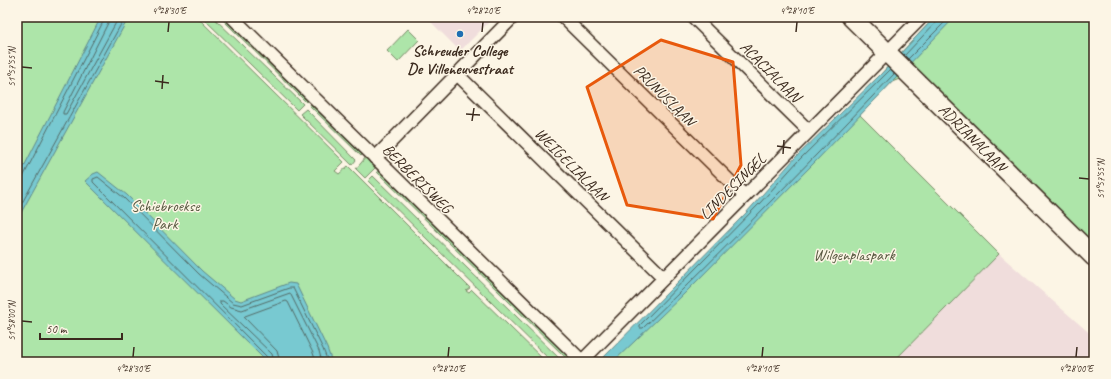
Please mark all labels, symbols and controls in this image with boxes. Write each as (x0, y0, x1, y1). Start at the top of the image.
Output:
text: 4°28'30"E (152, 4, 188, 17)
text: 4°28'20"E (466, 4, 502, 17)
text: 4°28'10"E (780, 4, 816, 17)
marker: Schreuder College De Villeneuvestraat (455, 29, 465, 39)
street label: ACACIALAAN (736, 37, 806, 108)
place label: Schreuder College De Villeneuvestraat (407, 41, 514, 79)
text: 51°57'55"N (5, 45, 18, 87)
street label: PRUNUSLAAN (629, 61, 701, 133)
street label: ADRIANALAAN (934, 100, 1013, 178)
street label: WEIGELIALAAN (530, 124, 614, 208)
street label: BERBERISWEG (378, 140, 458, 219)
street label: LINDESINGEL (695, 148, 771, 224)
text: 51°57'55"N (1094, 157, 1107, 199)
park label: Schiebroekse Park (131, 196, 201, 234)
park label: Wilgenplaspark (813, 245, 896, 265)
text: 51°58'00"N (5, 299, 18, 341)
scale bar (40, 315, 122, 341)
text: 50 m (46, 321, 68, 337)
text: 4°28'30"E (116, 362, 152, 375)
text: 4°28'20"E (431, 362, 467, 375)
text: 4°28'10"E (745, 362, 781, 375)
text: 4°28'00"E (1059, 362, 1095, 375)

